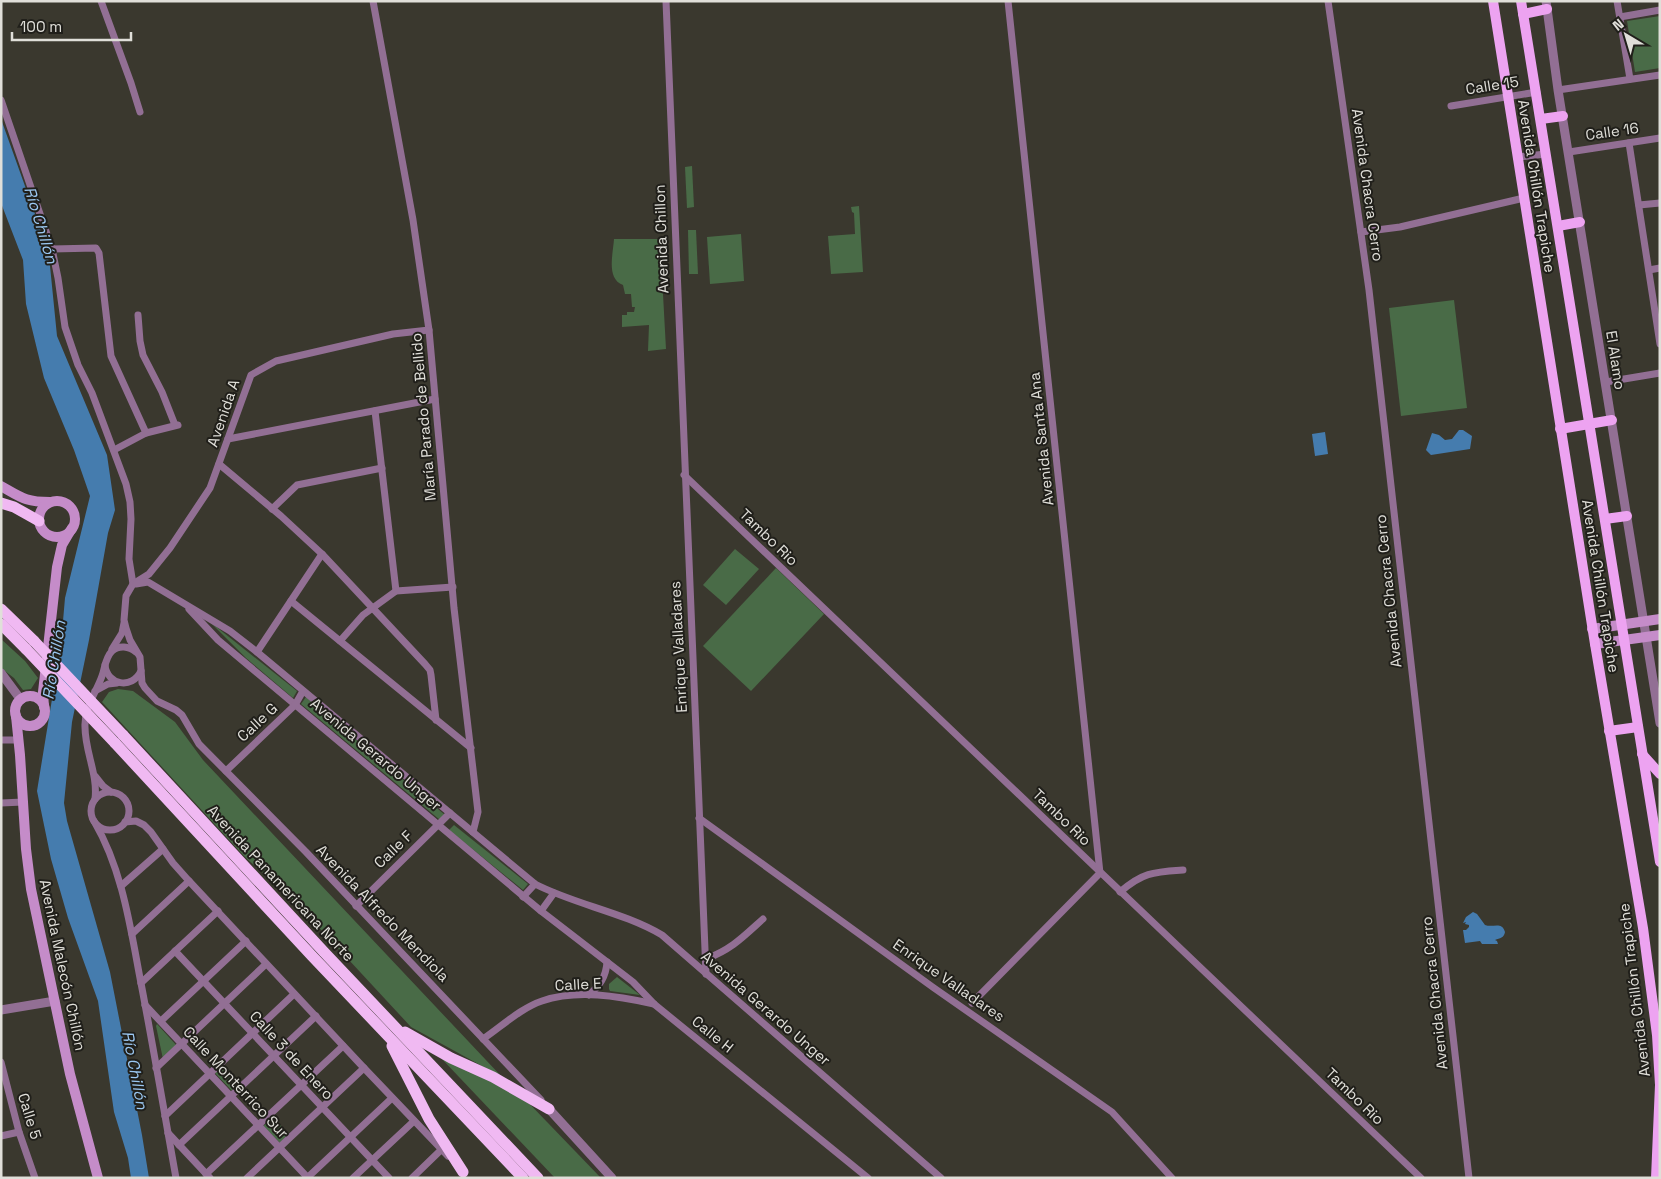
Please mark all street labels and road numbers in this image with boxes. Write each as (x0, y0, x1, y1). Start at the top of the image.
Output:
street label: Calle 15 (1464, 71, 1520, 99)
street label: Avenida Chillón Trapiche (1514, 98, 1560, 274)
street label: Avenida Chacra Cerro (1348, 108, 1388, 262)
street label: Calle 16 (1584, 118, 1640, 144)
street label: Avenida Chillon (650, 184, 672, 294)
street label: El Alamo (1602, 329, 1630, 391)
street label: María Parado de Bellido (406, 332, 440, 502)
street label: Avenida Santa Ana (1025, 371, 1057, 507)
street label: Avenida A (203, 376, 244, 449)
street label: Avenida Chillón Trapiche (1578, 498, 1624, 674)
street label: Tambo Rio (736, 504, 802, 570)
street label: Avenida Chacra Cerro (1371, 514, 1405, 668)
street label: Enrique Valladares (665, 581, 691, 713)
street label: Avenida Gerardo Unger (307, 694, 446, 815)
street label: Calle G (233, 699, 281, 745)
street label: Tambo Rio (1029, 784, 1095, 850)
street label: Avenida Panamericana Norte (203, 801, 359, 965)
street label: Calle F (370, 826, 416, 872)
street label: Avenida Alfredo Mendiola (312, 840, 454, 986)
street label: Avenida Malecón Chillón (36, 878, 90, 1052)
street label: Avenida Chillón Trapiche (1614, 902, 1654, 1078)
street label: Avenida Chacra Cerro (1417, 916, 1451, 1070)
street label: Enrique Valladares (890, 934, 1009, 1026)
street label: Avenida Gerardo Unger (697, 947, 835, 1070)
street label: Calle E (554, 973, 602, 995)
street label: Calle 3 de Enero (246, 1007, 338, 1103)
street label: Calle H (688, 1011, 738, 1057)
street label: Calle Monterrico Sur (179, 1022, 293, 1142)
street label: Tambo Rio (1322, 1063, 1388, 1129)
street label: Calle 5 (14, 1091, 46, 1141)

